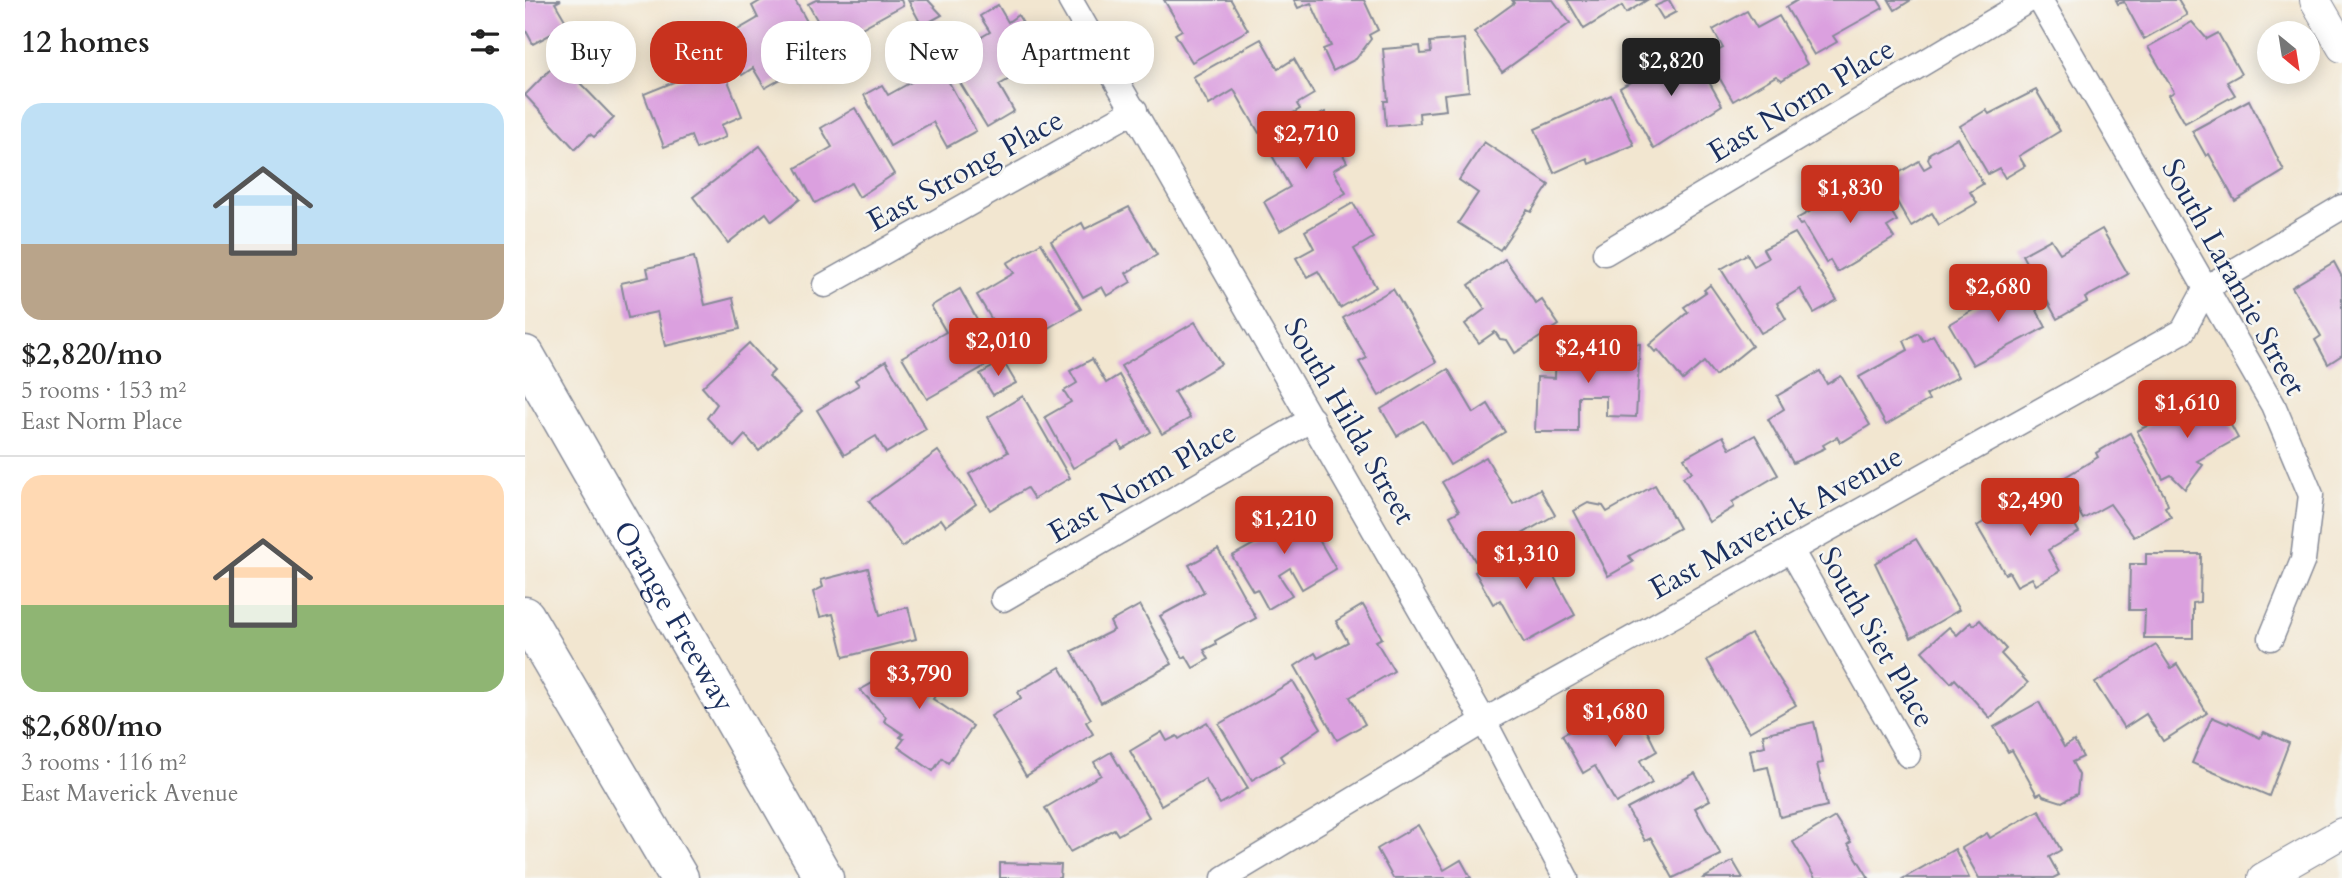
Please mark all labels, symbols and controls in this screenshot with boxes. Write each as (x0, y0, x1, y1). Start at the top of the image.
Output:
chip: Buy (546, 21, 636, 84)
chip: Rent (650, 21, 747, 84)
chip: Filters (761, 21, 871, 84)
chip: New (885, 21, 983, 84)
chip: Apartment (997, 21, 1154, 84)
north arrow (2257, 21, 2321, 84)
map controls (2257, 21, 2320, 84)
text: 12 homes (21, 22, 150, 63)
icon: filters (466, 23, 504, 61)
street label: East Norm Place (1700, 29, 1902, 172)
pin: $2,820 (1614, 38, 1728, 98)
text: $2,820 (1638, 45, 1704, 76)
street label: East Strong Place (860, 100, 1071, 241)
pin: $2,710 (1249, 111, 1363, 171)
text: $2,710 (1273, 118, 1339, 149)
icon: home (200, 148, 326, 274)
street label: South Laramie Street (2152, 152, 2316, 403)
pin: $1,830 (1793, 166, 1907, 225)
text: $1,830 (1817, 172, 1883, 203)
pin: $2,680 (1941, 264, 2055, 324)
text: $2,680 (1965, 271, 2031, 302)
street label: South Hilda Street (1274, 311, 1426, 532)
pin: $2,010 (941, 318, 1055, 378)
text: $2,010 (965, 325, 1031, 356)
pin: $2,410 (1531, 326, 1645, 385)
text: $2,410 (1555, 332, 1621, 363)
text: $2,820/mo (21, 334, 162, 375)
text: 5 rooms · 153 m² (21, 375, 186, 406)
pin: $1,610 (2130, 380, 2244, 440)
text: $1,610 (2154, 387, 2220, 418)
text: East Norm Place (21, 406, 183, 437)
street label: East Norm Place (1041, 412, 1244, 553)
street label: East Maverick Avenue (1642, 436, 1910, 609)
pin: $2,490 (1973, 478, 2087, 538)
text: $2,490 (1997, 485, 2063, 516)
pin: $1,210 (1227, 496, 1341, 556)
text: $1,210 (1251, 503, 1317, 534)
street label: Orange Freeway (603, 514, 745, 720)
icon: home (200, 520, 326, 646)
pin: $1,310 (1469, 532, 1583, 591)
text: $1,310 (1493, 538, 1559, 569)
street label: South Siet Place (1808, 540, 1945, 735)
pin: $3,790 (862, 652, 976, 711)
text: $3,790 (886, 658, 952, 689)
pin: $1,680 (1558, 690, 1672, 749)
text: $1,680 (1582, 696, 1648, 727)
text: $2,680/mo (21, 706, 162, 747)
text: 3 rooms · 116 m² (21, 747, 186, 778)
text: East Maverick Avenue (21, 778, 238, 809)

